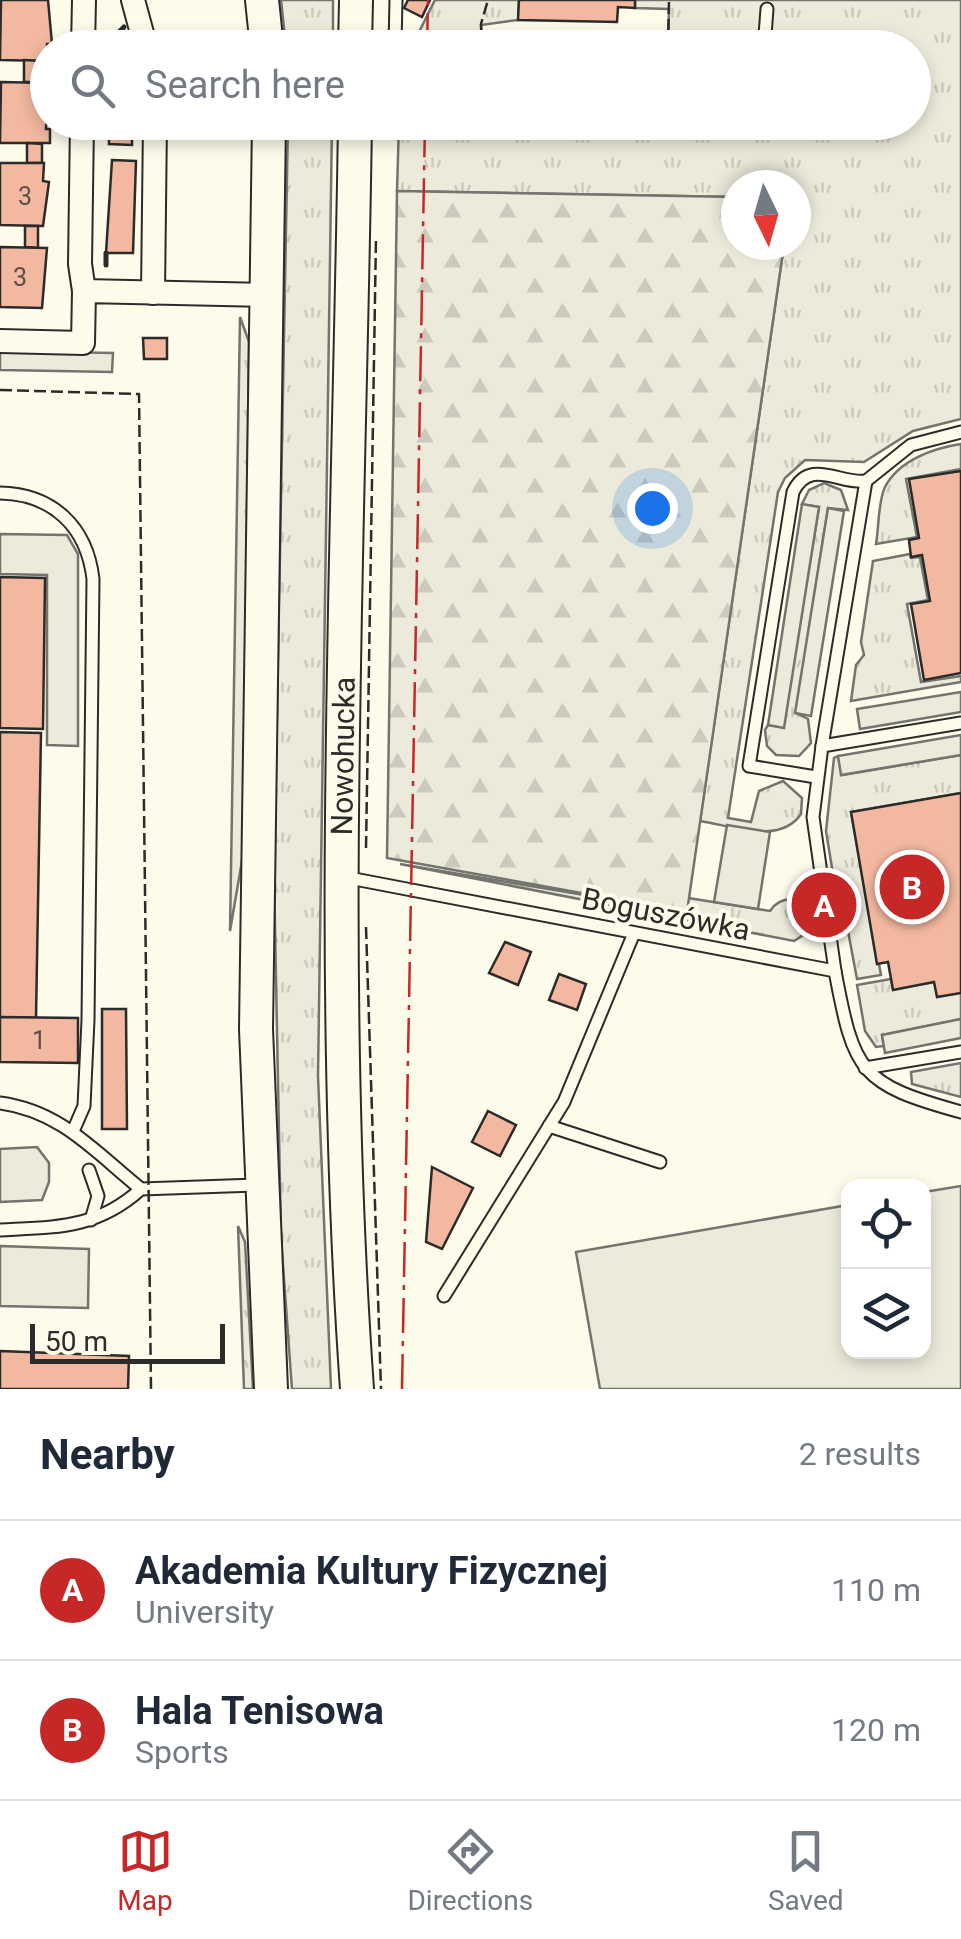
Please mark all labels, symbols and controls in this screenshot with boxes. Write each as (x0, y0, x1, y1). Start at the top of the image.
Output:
search box (30, 30, 931, 140)
icon: search (65, 58, 120, 113)
text: Search here (145, 63, 345, 107)
north arrow (721, 170, 811, 260)
house number: 3 (18, 182, 32, 211)
house number: 3 (13, 263, 27, 292)
your location (627, 483, 678, 534)
street label: Nowohucka (324, 676, 362, 836)
pin: B (880, 850, 944, 924)
pin: A (792, 868, 856, 942)
street label: Boguszówka (579, 881, 753, 947)
house number: 1 (32, 1026, 46, 1055)
map controls (841, 1179, 931, 1359)
button: locate (841, 1179, 931, 1269)
button: layers (841, 1269, 931, 1359)
scale bar (30, 1319, 225, 1364)
text: 50 m (45, 1325, 108, 1358)
text: Nearby (40, 1430, 175, 1479)
text: 2 results (799, 1435, 921, 1473)
text: Akademia Kultury Fizycznej (135, 1549, 608, 1593)
text: A (62, 1571, 83, 1609)
text: 110 m (831, 1571, 921, 1609)
text: University (135, 1593, 274, 1631)
text: Hala Tenisowa (135, 1689, 384, 1733)
text: B (62, 1711, 83, 1749)
text: 120 m (831, 1711, 921, 1749)
text: Sports (135, 1733, 229, 1771)
tab: Map (117, 1824, 173, 1917)
tab: Directions (407, 1824, 533, 1917)
tab: Saved (768, 1824, 844, 1917)

